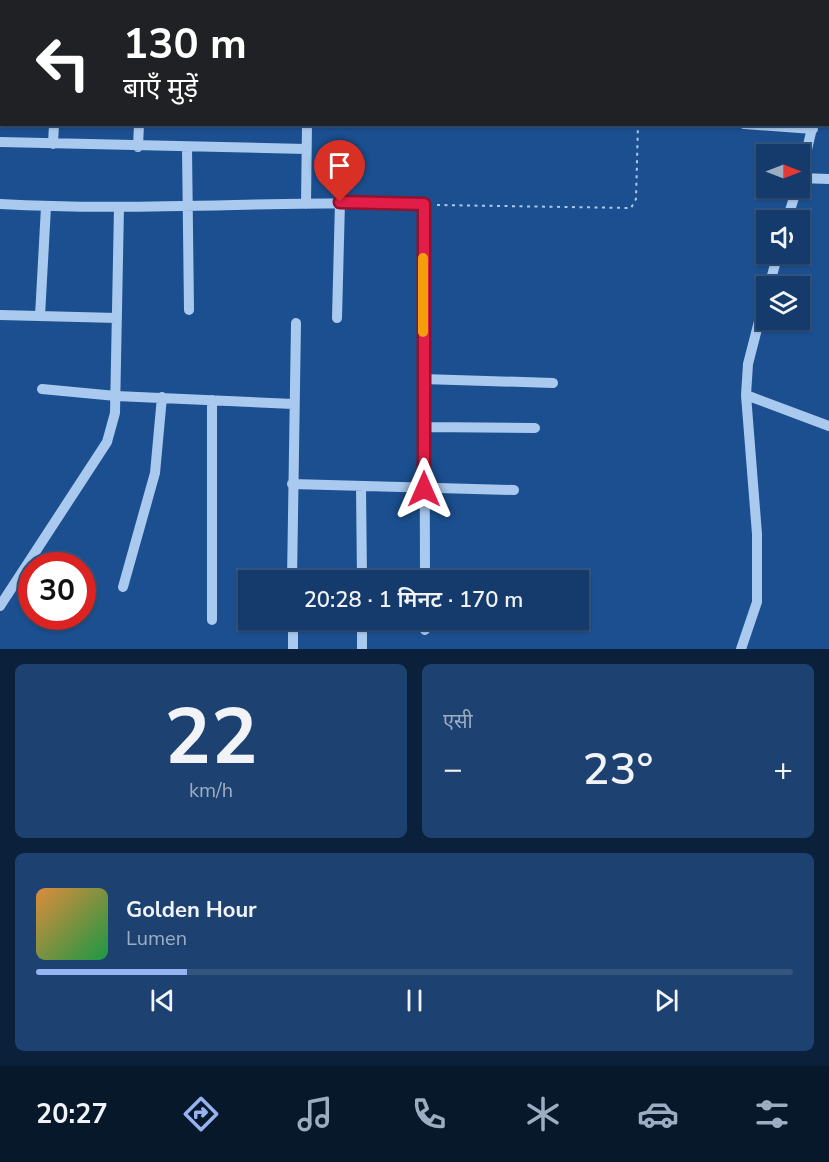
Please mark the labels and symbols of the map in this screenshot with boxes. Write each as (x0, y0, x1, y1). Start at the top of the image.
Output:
pin (314, 140, 365, 202)
north arrow (756, 144, 810, 198)
position arrow (392, 457, 456, 521)
speed limit sign: 30 (18, 552, 96, 630)

